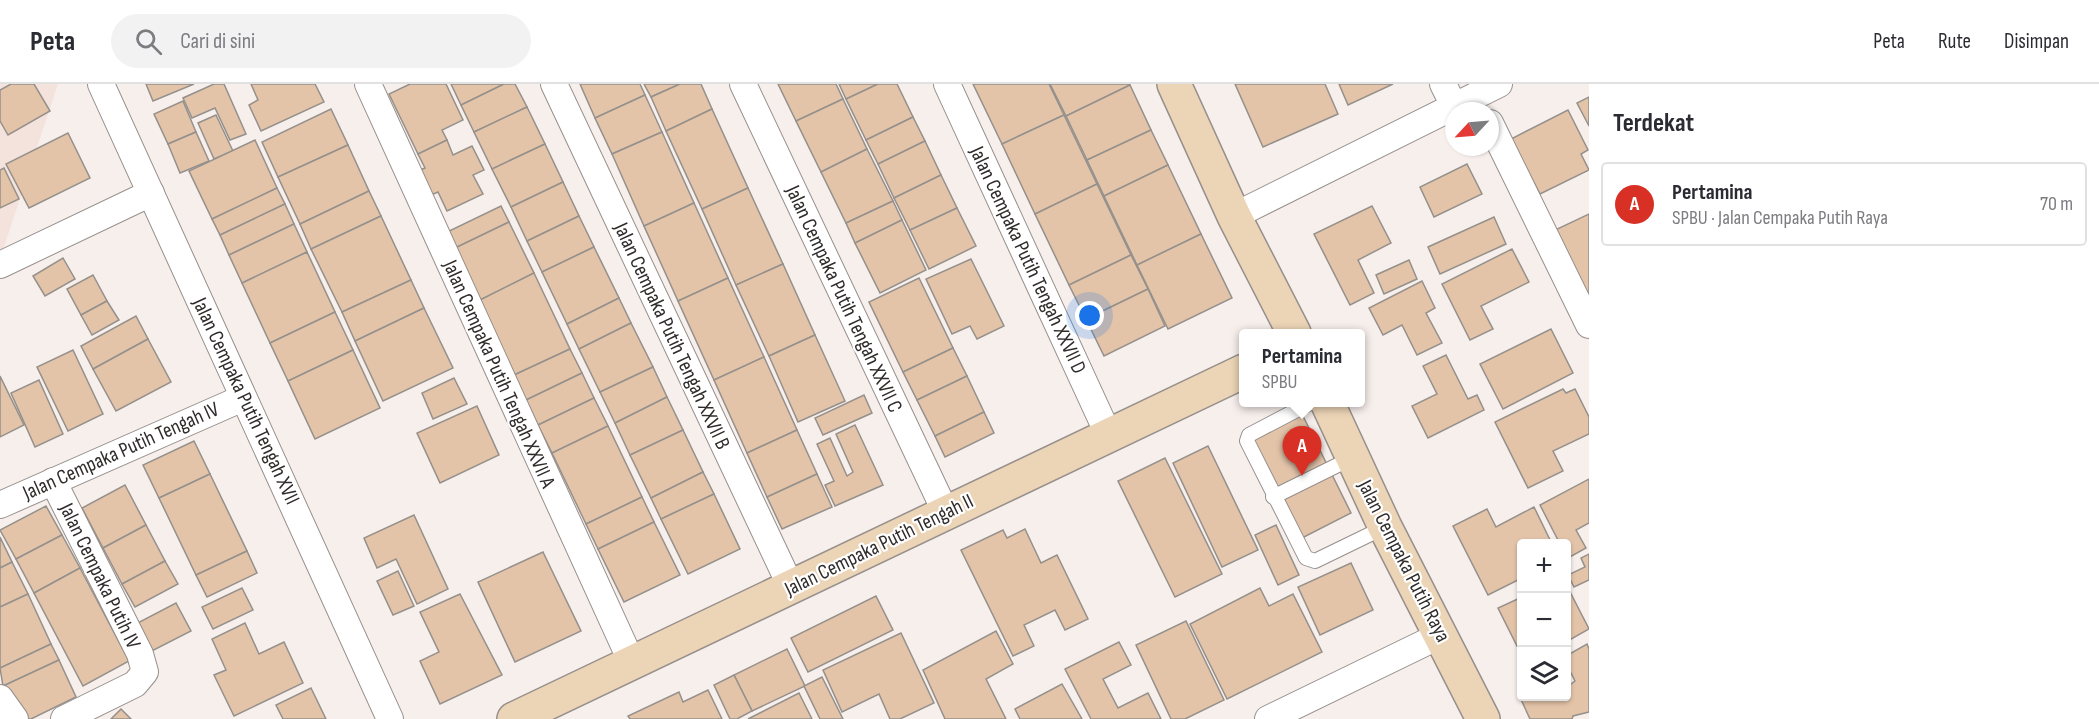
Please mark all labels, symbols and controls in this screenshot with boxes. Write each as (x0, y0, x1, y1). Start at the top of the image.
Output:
search box (111, 14, 531, 68)
text: Peta (30, 25, 75, 58)
icon: search (132, 25, 165, 58)
text: Cari di sini (180, 28, 255, 55)
text: Peta (1873, 29, 1905, 54)
text: Rute (1938, 29, 1971, 54)
text: Disimpan (2004, 29, 2069, 54)
north arrow (1445, 102, 1499, 156)
text: Terdekat (1613, 108, 1694, 139)
street label: Jalan Cempaka Putih Tengah XXVII D (964, 141, 1092, 378)
text: Pertamina (1672, 179, 1753, 206)
street label: Jalan Cempaka Putih Tengah XXVII C (780, 181, 908, 417)
text: A (1630, 192, 1639, 216)
text: 70 m (2040, 192, 2073, 216)
text: SPBU · Jalan Cempaka Putih Raya (1672, 206, 1888, 230)
street label: Jalan Cempaka Putih Tengah XXVII B (608, 218, 736, 453)
street label: Jalan Cempaka Putih Tengah XXVII A (437, 255, 561, 493)
street label: Jalan Cempaka Putih Tengah XVII (187, 293, 305, 508)
your location (1075, 301, 1104, 330)
popup (1239, 329, 1365, 407)
text: Pertamina (1262, 343, 1342, 370)
text: SPBU (1262, 370, 1297, 394)
street label: Jalan Cempaka Putih Tengah IV (18, 396, 223, 506)
pin: A (1282, 426, 1322, 476)
street label: Jalan Cempaka Putih Raya (1352, 475, 1456, 646)
street label: Jalan Cempaka Putih Tengah II (780, 488, 977, 602)
street label: Jalan Cempaka Putih IV (54, 498, 146, 653)
map controls (1517, 539, 1571, 701)
button: + (1517, 539, 1571, 593)
button: − (1517, 593, 1571, 647)
button: layers (1517, 647, 1571, 701)

